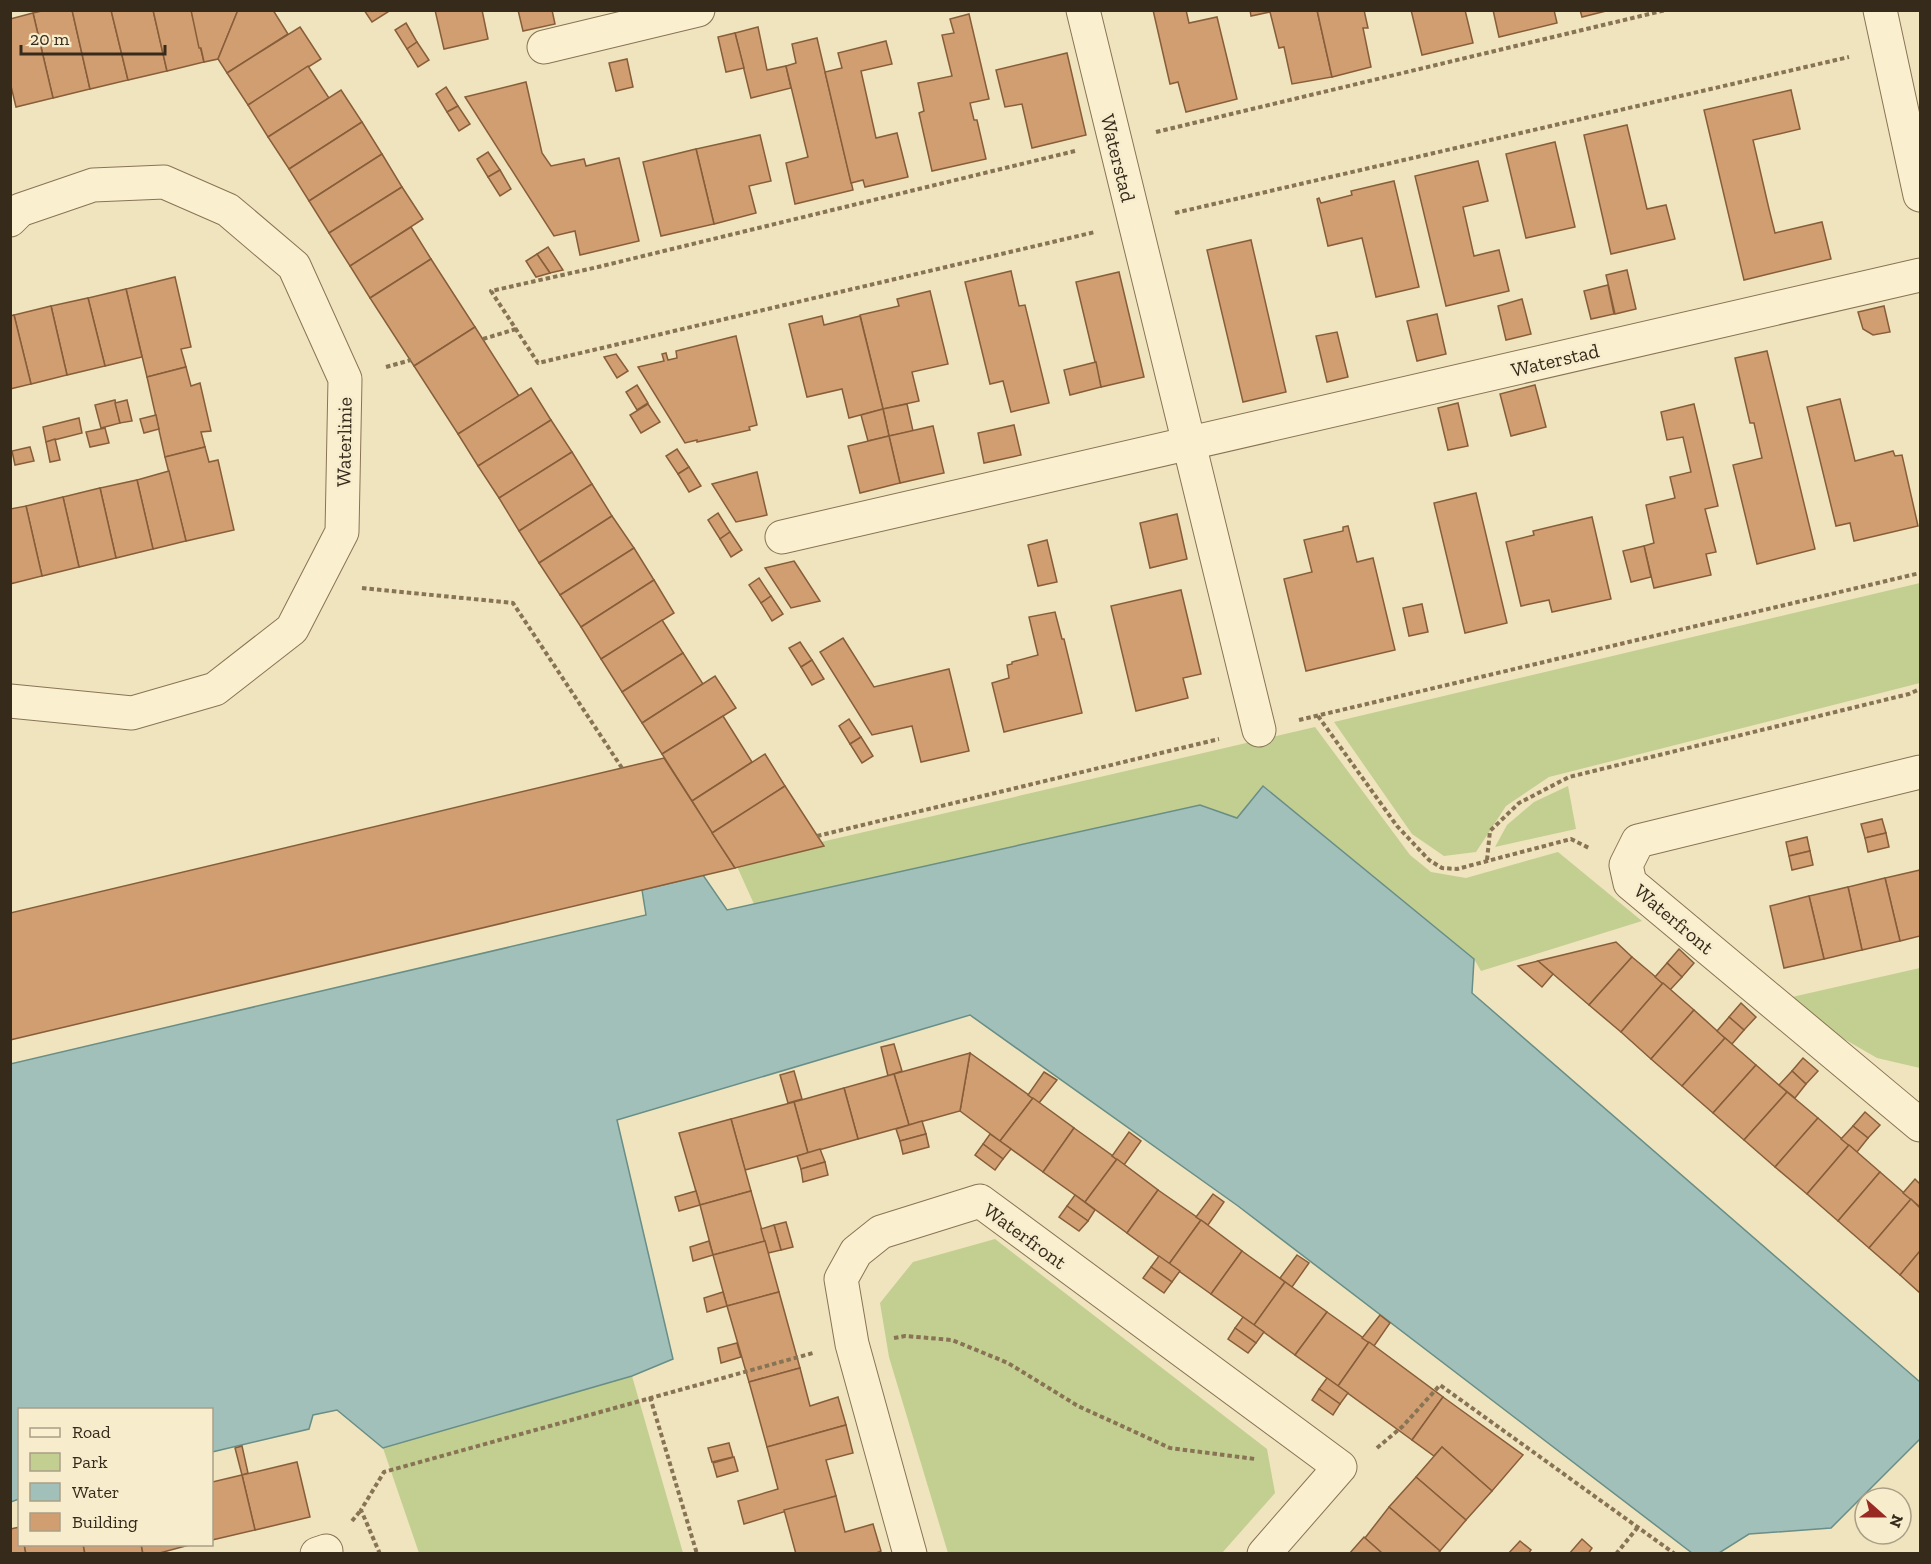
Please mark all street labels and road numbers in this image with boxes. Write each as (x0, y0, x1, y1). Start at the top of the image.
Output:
street label: Waterstad (1096, 112, 1140, 204)
street label: Waterstad (1509, 338, 1601, 382)
street label: Waterlinie (331, 397, 357, 487)
street label: Waterfront (1629, 879, 1719, 960)
street label: Waterfront (979, 1198, 1072, 1274)

